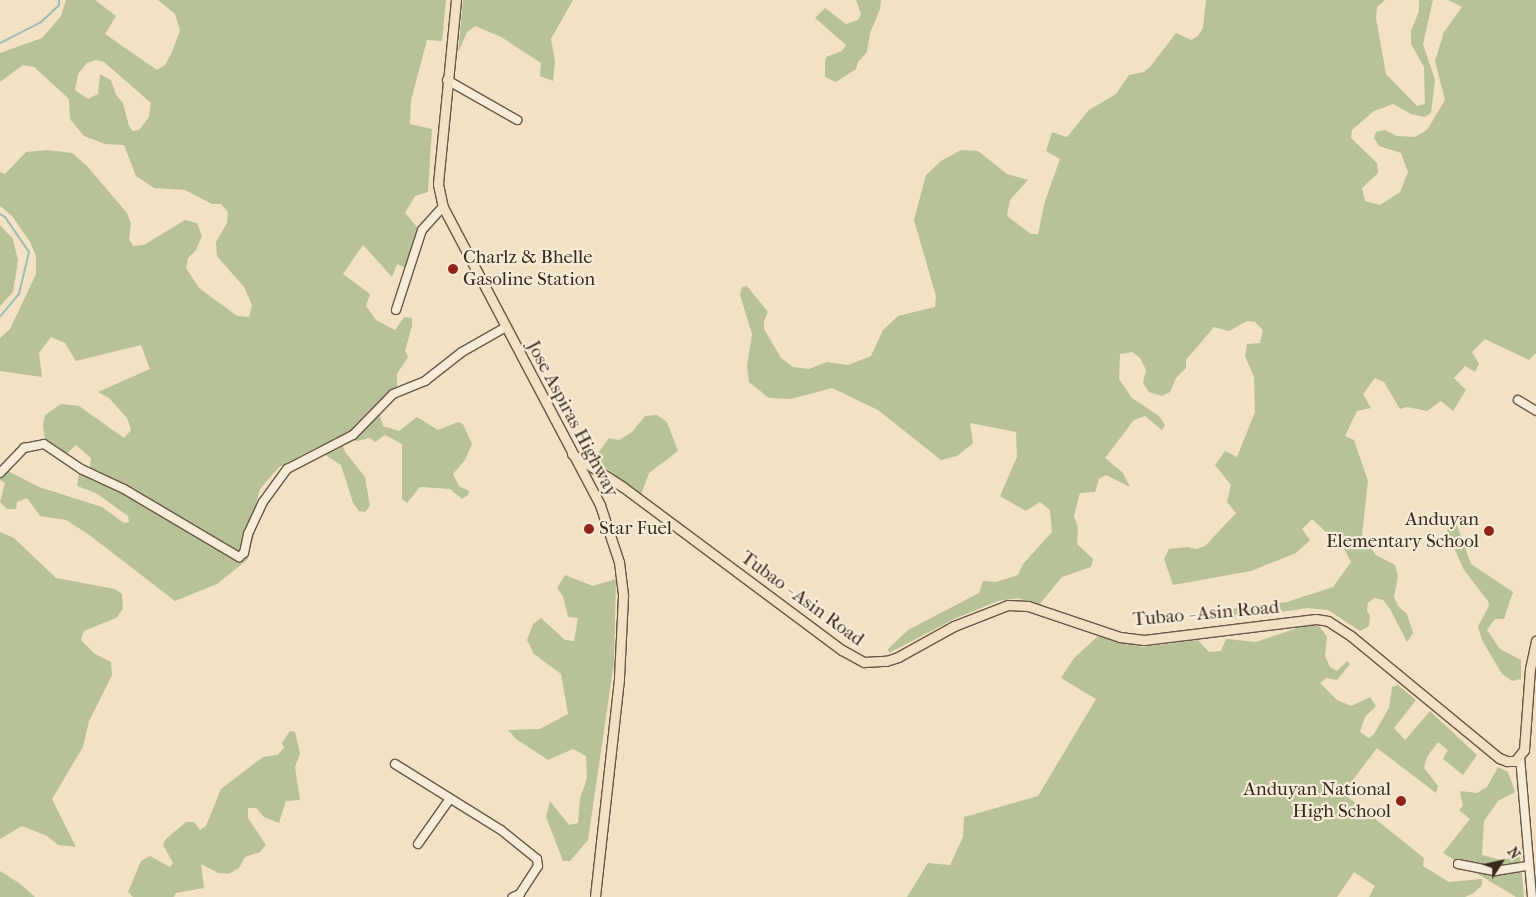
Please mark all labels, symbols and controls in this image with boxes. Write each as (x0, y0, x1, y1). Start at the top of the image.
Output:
place label: Charlz & Bhelle Gasoline Station (463, 247, 595, 291)
marker: Charlz & Bhelle Gasoline Station (447, 263, 459, 275)
street label: Jose Aspiras Highway (521, 337, 623, 501)
place label: Anduyan Elementary School (1326, 509, 1479, 553)
place label: Star Fuel (599, 518, 672, 540)
marker: Star Fuel (583, 523, 595, 535)
marker: Anduyan Elementary School (1483, 525, 1495, 537)
street label: Tubao - Asin Road (736, 547, 868, 651)
street label: Tubao - Asin Road (1132, 596, 1280, 632)
place label: Anduyan National High School (1244, 779, 1391, 823)
marker: Anduyan National High School (1395, 795, 1407, 807)
north arrow (1476, 837, 1526, 887)
text: N (1504, 844, 1524, 862)

